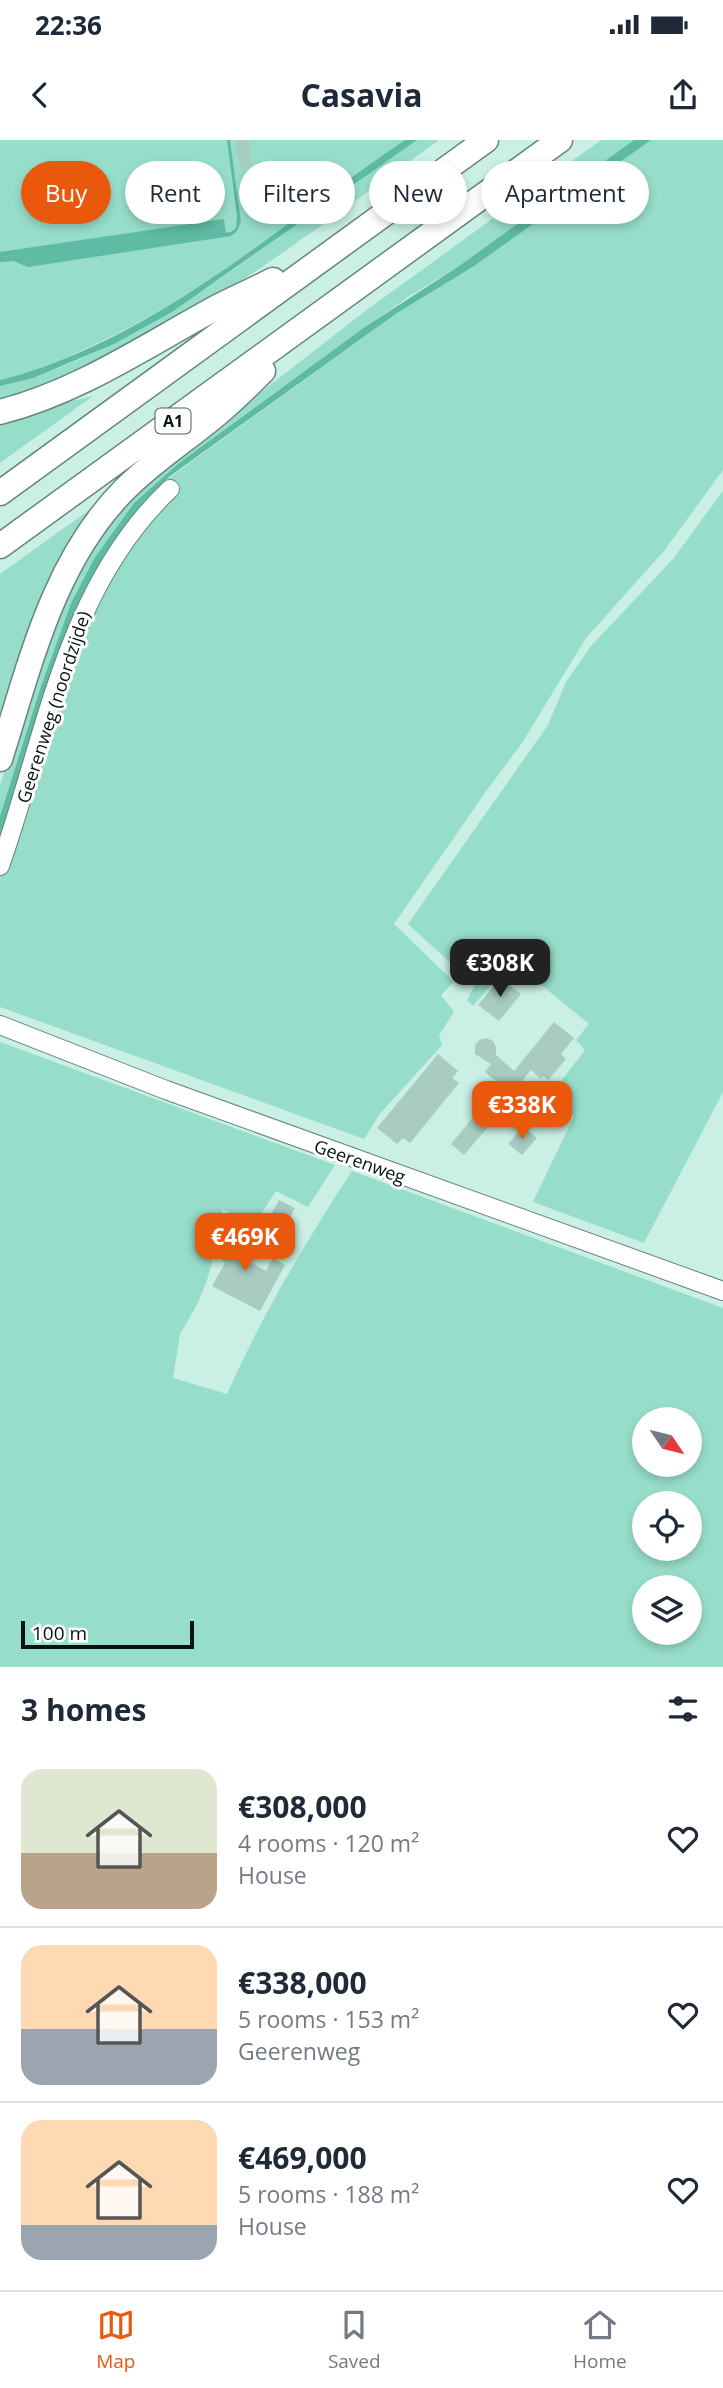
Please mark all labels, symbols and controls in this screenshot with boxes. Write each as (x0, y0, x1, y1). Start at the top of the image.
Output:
text: 22:36 (35, 7, 102, 43)
text: Casavia (300, 73, 423, 116)
icon: back (21, 76, 59, 114)
icon: share (664, 76, 702, 114)
chip: Buy (21, 161, 111, 224)
chip: Rent (125, 161, 225, 224)
chip: Filters (239, 161, 355, 224)
chip: New (369, 161, 467, 224)
chip: Apartment (481, 161, 649, 224)
road number: A1 (156, 408, 190, 434)
street label: Geerenweg (noordzijde) (11, 608, 95, 806)
pin: €308K (451, 940, 549, 999)
text: €308K (466, 946, 534, 978)
pin: €338K (473, 1082, 571, 1141)
text: €338K (488, 1088, 556, 1120)
street label: Geerenweg (311, 1133, 409, 1189)
pin: €469K (196, 1214, 294, 1273)
text: €469K (211, 1220, 279, 1252)
north arrow (632, 1407, 702, 1477)
map controls (632, 1407, 702, 1645)
button: locate (632, 1491, 702, 1561)
button: layers (632, 1575, 702, 1645)
scale bar (21, 1618, 194, 1650)
text: 100 m (32, 1620, 87, 1646)
text: 3 homes (21, 1689, 146, 1730)
icon: filters (664, 1690, 702, 1728)
text: €308,000 (238, 1786, 367, 1827)
icon: home (77, 1797, 161, 1881)
icon: heart (664, 1820, 702, 1858)
text: 4 rooms · 120 m² (238, 1827, 419, 1859)
text: House (238, 1859, 307, 1891)
text: €338,000 (238, 1962, 367, 2003)
icon: home (77, 1973, 161, 2057)
icon: heart (664, 1996, 702, 2034)
text: 5 rooms · 153 m² (238, 2003, 419, 2035)
text: Geerenweg (238, 2035, 360, 2067)
text: €469,000 (238, 2137, 367, 2178)
icon: home (77, 2148, 161, 2232)
icon: heart (664, 2171, 702, 2209)
text: 5 rooms · 188 m² (238, 2178, 419, 2210)
text: House (238, 2210, 307, 2242)
tab: Map (96, 2306, 135, 2374)
tab: Saved (328, 2306, 381, 2374)
tab: Home (573, 2306, 627, 2374)

